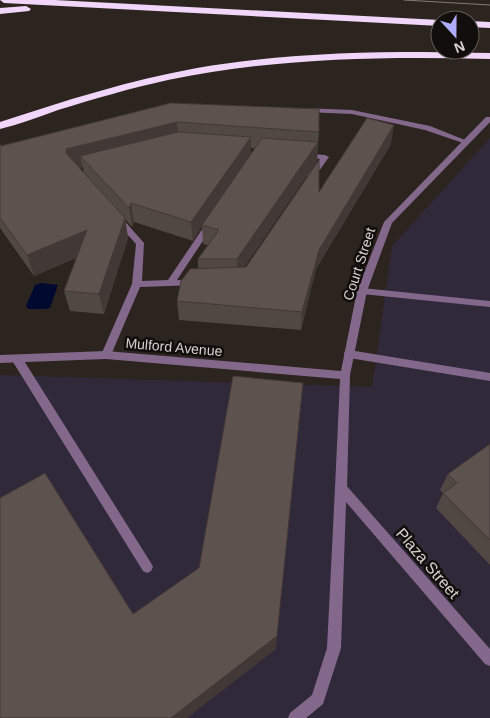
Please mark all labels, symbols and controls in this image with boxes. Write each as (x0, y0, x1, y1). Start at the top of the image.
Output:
north arrow (430, 10, 480, 60)
text: N (452, 38, 467, 56)
street label: Court Street (340, 226, 378, 302)
street label: Mulford Avenue (125, 335, 223, 359)
street label: Plaza Street (393, 525, 463, 602)

